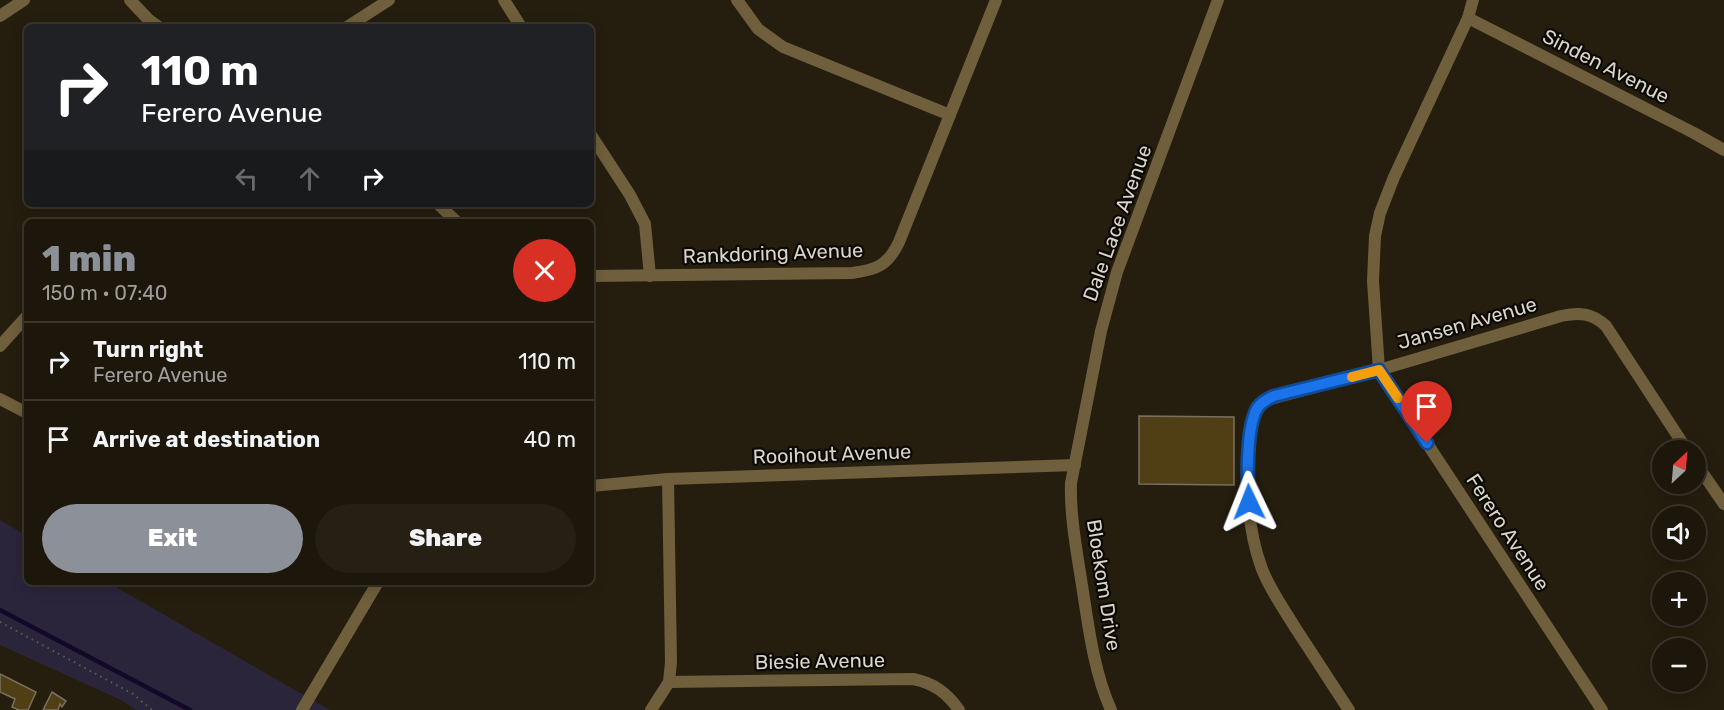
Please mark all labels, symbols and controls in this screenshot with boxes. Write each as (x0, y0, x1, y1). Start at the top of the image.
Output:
street label: Sinden Avenue (1539, 24, 1673, 108)
text: 110 m (141, 46, 259, 96)
icon: right (42, 48, 120, 126)
text: Ferero Avenue (141, 97, 323, 129)
street label: Dale Lace Avenue (1078, 141, 1156, 305)
icon: left (230, 162, 263, 195)
icon: ahead (293, 162, 326, 195)
icon: right (356, 162, 389, 195)
text: 1 min (42, 237, 136, 280)
street label: Rankdoring Avenue (682, 238, 864, 268)
button: close (513, 239, 576, 302)
text: 150 m · 07:40 (42, 281, 167, 305)
street label: Jansen Avenue (1395, 292, 1539, 354)
text: Turn right (93, 336, 203, 363)
icon: right (42, 345, 75, 378)
text: 110 m (518, 348, 576, 375)
text: Ferero Avenue (93, 363, 228, 387)
pin (1401, 381, 1452, 443)
icon: arrive (1410, 390, 1443, 423)
icon: arrive (42, 423, 75, 456)
text: Arrive at destination (93, 426, 320, 453)
text: 40 m (523, 426, 576, 453)
street label: Rooihout Avenue (752, 439, 912, 469)
north arrow (1652, 440, 1706, 494)
map controls (1652, 440, 1706, 692)
street label: Ferero Avenue (1461, 469, 1555, 595)
position arrow (1217, 470, 1281, 534)
button: Exit (42, 504, 303, 573)
button: Share (315, 504, 576, 573)
button: sound (1652, 506, 1706, 560)
street label: Bloekom Drive (1082, 517, 1126, 653)
button: + (1652, 572, 1706, 626)
button: − (1652, 638, 1706, 692)
street label: Biesie Avenue (755, 648, 885, 674)

